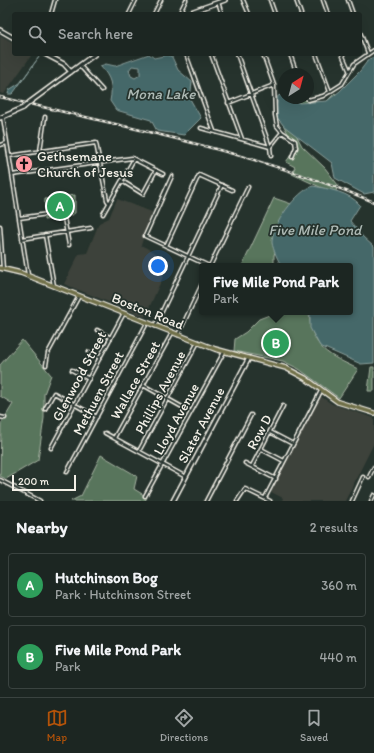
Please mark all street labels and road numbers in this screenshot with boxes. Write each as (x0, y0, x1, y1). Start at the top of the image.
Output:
street label: Boston Road (109, 289, 187, 334)
street label: Glenwood Street (49, 328, 110, 424)
street label: Wallace Street (107, 338, 164, 422)
street label: Phillips Avenue (131, 347, 190, 437)
street label: Methuen Street (69, 348, 128, 438)
street label: Lloyd Avenue (150, 380, 203, 458)
street label: Slater Avenue (174, 384, 229, 466)
street label: Row D (243, 412, 276, 453)

